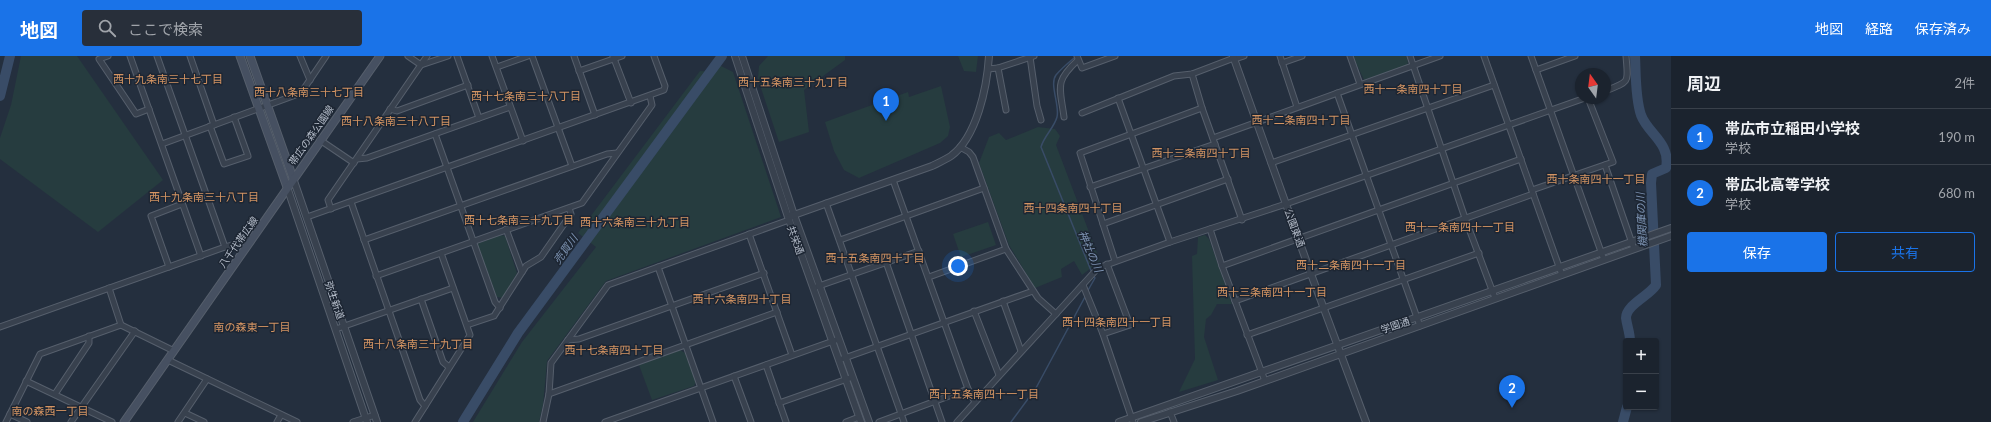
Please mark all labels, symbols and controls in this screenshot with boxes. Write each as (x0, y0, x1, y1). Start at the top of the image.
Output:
search box (82, 10, 362, 46)
icon: search (96, 17, 118, 39)
text: 地図 (20, 18, 58, 41)
text: ここで検索 (128, 20, 203, 38)
text: 地図 (1815, 20, 1843, 37)
text: 経路 (1865, 20, 1893, 37)
text: 保存済み (1915, 20, 1971, 37)
north arrow (1575, 68, 1611, 104)
district label: 西十九条南三十七丁目 (113, 72, 223, 85)
text: 周辺 (1687, 73, 1721, 94)
district label: 西十五条南三十九丁目 (738, 75, 848, 88)
text: 2件 (1954, 75, 1975, 91)
district label: 西十一条南四十丁目 (1364, 82, 1463, 95)
district label: 西十八条南三十七丁目 (254, 85, 364, 98)
pin: 1 (873, 88, 899, 121)
district label: 西十七条南三十八丁目 (471, 89, 581, 102)
street label: 帯広の森公園線 (286, 103, 336, 167)
district label: 西十二条南四十丁目 (1252, 113, 1351, 126)
district label: 西十八条南三十八丁目 (341, 114, 451, 127)
text: 帯広市立稲田小学校 (1725, 119, 1860, 137)
text: 1 (1696, 129, 1704, 145)
text: 190 m (1938, 129, 1975, 145)
text: 学校 (1725, 140, 1751, 156)
district label: 西十三条南四十丁目 (1152, 146, 1251, 159)
district label: 西十条南四十一丁目 (1547, 172, 1646, 185)
text: 帯広北高等学校 (1725, 175, 1830, 193)
text: 2 (1696, 185, 1704, 201)
text: 680 m (1938, 185, 1975, 201)
district label: 西十九条南三十八丁目 (149, 190, 259, 203)
water label: 機関庫の川 (1633, 191, 1649, 248)
text: 学校 (1725, 196, 1751, 212)
district label: 西十四条南四十丁目 (1024, 201, 1123, 214)
street label: 公園東通 (1283, 207, 1307, 249)
district label: 西十七条南三十九丁目 (464, 213, 574, 226)
street label: 八千代帯広線 (216, 214, 260, 270)
district label: 西十六条南三十九丁目 (580, 215, 690, 228)
district label: 西十一条南四十一丁目 (1405, 220, 1515, 233)
street label: 共栄通 (785, 224, 807, 256)
water label: 神社の川 (1076, 228, 1106, 275)
water label: 売買川 (550, 231, 581, 266)
button: 保存 (1687, 232, 1827, 272)
button: 共有 (1835, 232, 1975, 272)
district label: 西十五条南四十丁目 (826, 251, 925, 264)
your location (948, 256, 968, 276)
district label: 西十二条南四十一丁目 (1296, 258, 1406, 271)
street label: 弥生新道 (323, 279, 347, 321)
district label: 西十三条南四十一丁目 (1217, 285, 1327, 298)
district label: 西十六条南四十丁目 (693, 292, 792, 305)
district label: 西十四条南四十一丁目 (1062, 315, 1172, 328)
street label: 学園通 (1379, 315, 1411, 335)
district label: 南の森東一丁目 (214, 320, 291, 333)
district label: 西十八条南三十九丁目 (363, 337, 473, 350)
map controls (1623, 338, 1659, 410)
button: + (1623, 338, 1659, 374)
district label: 西十七条南四十丁目 (565, 343, 664, 356)
button: − (1623, 374, 1659, 410)
pin: 2 (1499, 375, 1525, 408)
district label: 西十五条南四十一丁目 (929, 387, 1039, 400)
district label: 南の森西一丁目 (12, 404, 89, 417)

